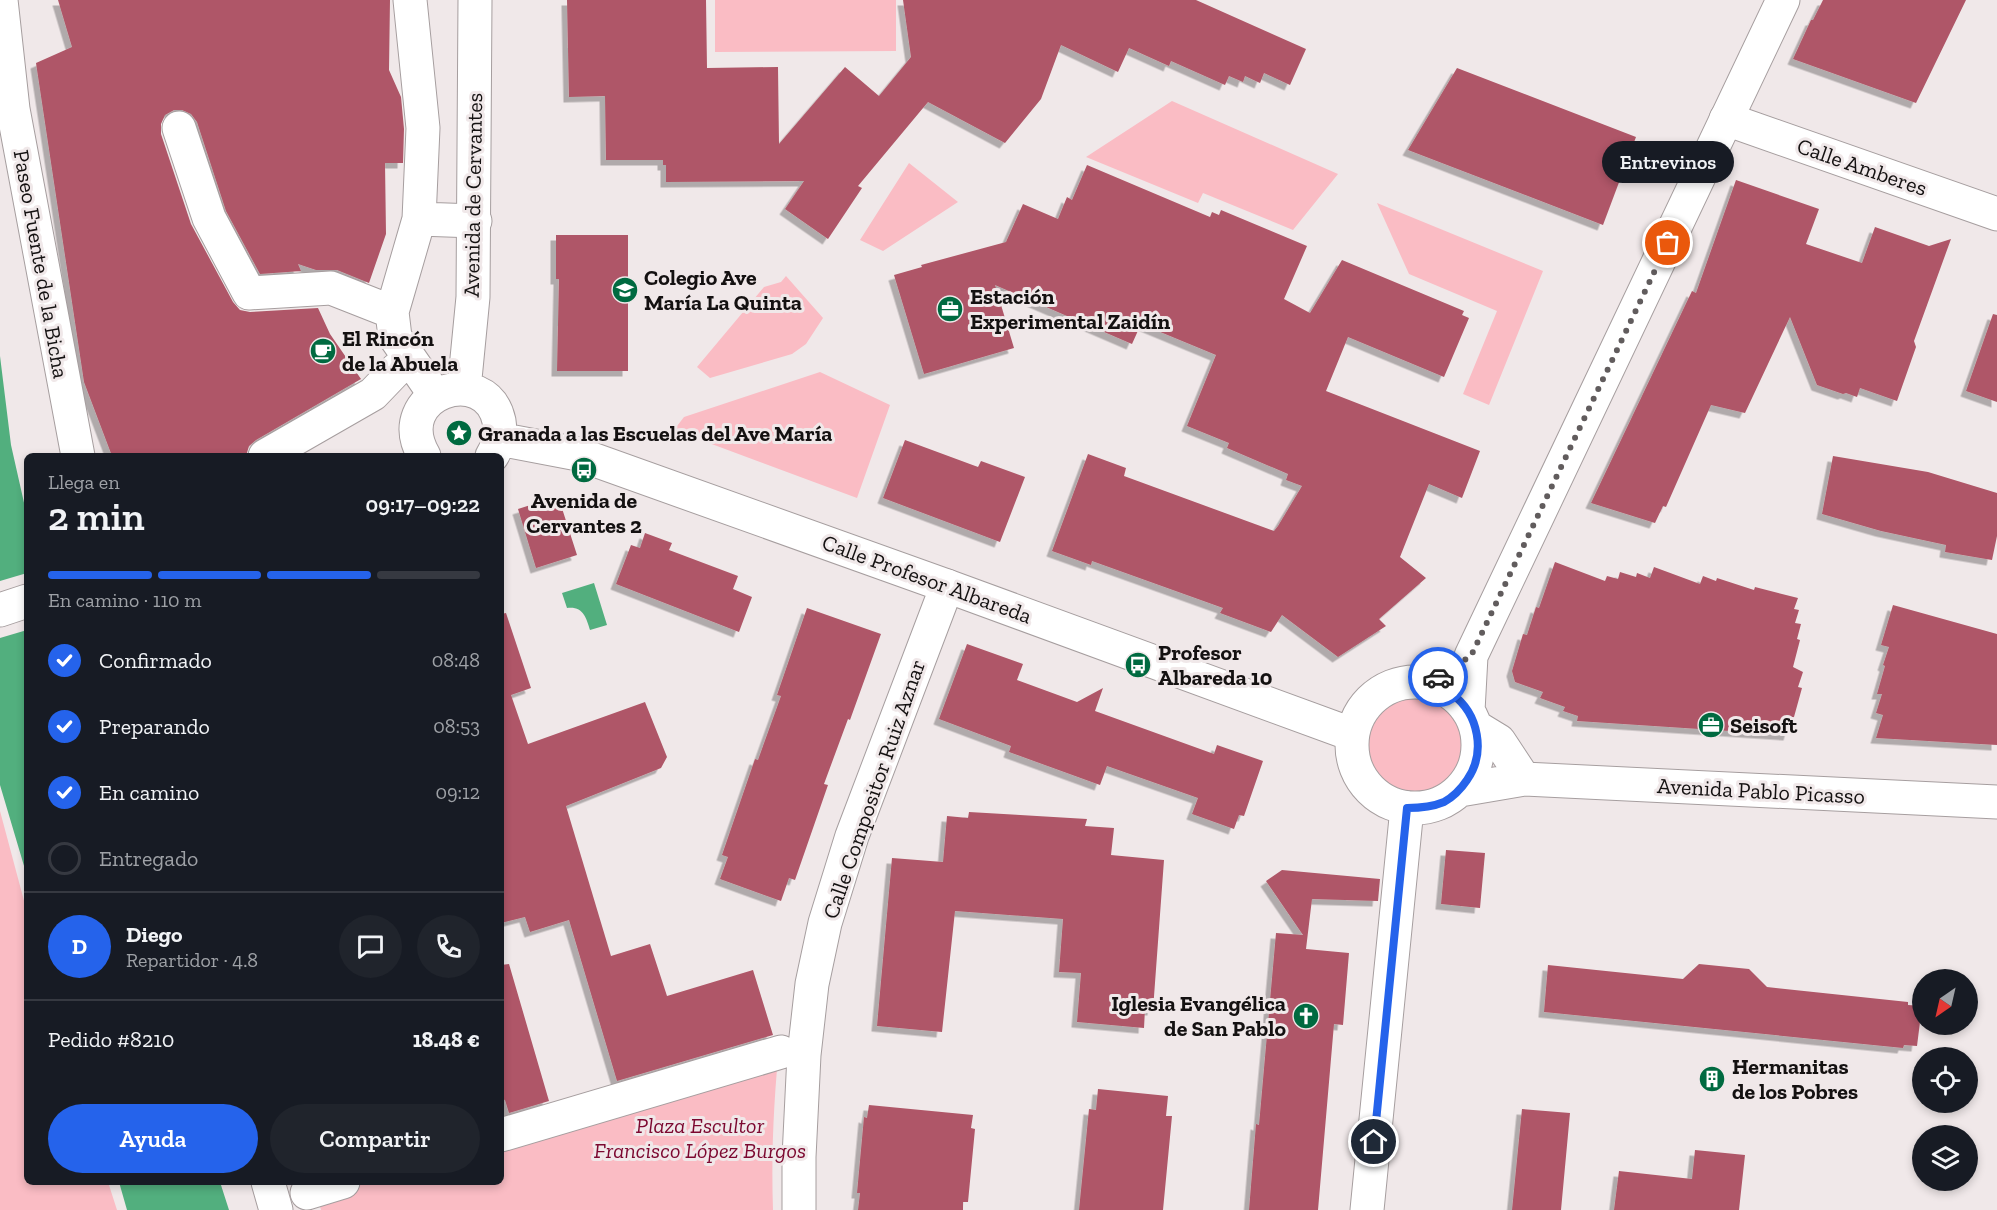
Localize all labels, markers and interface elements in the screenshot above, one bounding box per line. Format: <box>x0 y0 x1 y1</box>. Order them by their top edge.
street label: Avenida de Cervantes <box>458 92 488 298</box>
street label: Calle Amberes <box>1793 132 1931 202</box>
callout: Entrevinos <box>1602 141 1734 183</box>
street label: Paseo Fuente de la Bicha <box>8 147 74 381</box>
text: Entrevinos <box>1620 150 1716 174</box>
pin <box>1642 217 1693 268</box>
icon: bag <box>1651 226 1684 259</box>
place label: Colegio Ave María La Quinta <box>644 264 802 316</box>
school or university icon: Colegio Ave María La Quinta <box>610 275 640 305</box>
place label: Estación Experimental Zaidín <box>970 283 1170 335</box>
office icon: Estación Experimental Zaidín <box>935 294 965 324</box>
place label: El Rincón de la Abuela <box>342 325 458 377</box>
cafe icon: El Rincón de la Abuela <box>308 336 338 366</box>
place icon: Granada a las Escuelas del Ave María <box>444 418 474 448</box>
place label: Granada a las Escuelas del Ave María <box>478 420 832 447</box>
bus stop icon: Avenida de Cervantes 2 <box>569 455 599 485</box>
text: Llega en <box>48 470 120 494</box>
place label: Avenida de Cervantes 2 <box>526 487 642 539</box>
text: 09:17–09:22 <box>366 491 480 518</box>
text: 2 min <box>48 493 145 540</box>
street label: Calle Profesor Albareda <box>818 528 1036 630</box>
text: En camino · 110 m <box>48 588 201 612</box>
place label: Profesor Albareda 10 <box>1158 639 1272 691</box>
icon: check <box>48 644 81 677</box>
text: Confirmado <box>99 647 212 674</box>
courier <box>1408 647 1468 707</box>
text: 08:48 <box>432 648 480 672</box>
bus stop icon: Profesor Albareda 10 <box>1123 650 1153 680</box>
street label: Calle Compositor Ruiz Aznar <box>817 656 931 922</box>
icon: car <box>1422 661 1455 694</box>
icon: check <box>48 710 81 743</box>
office icon: Seisoft <box>1696 710 1726 740</box>
place label: Seisoft <box>1730 712 1798 739</box>
text: Preparando <box>99 713 210 740</box>
text: 08:53 <box>433 714 480 738</box>
street label: Avenida Pablo Picasso <box>1656 772 1866 810</box>
icon: check <box>48 776 81 809</box>
text: En camino <box>99 779 199 806</box>
text: 09:12 <box>435 780 480 804</box>
text: Entregado <box>99 845 198 872</box>
button: chat <box>339 915 402 978</box>
button: phone <box>417 915 480 978</box>
text: Diego <box>126 921 183 948</box>
text: D <box>72 933 87 960</box>
text: Repartidor · 4.8 <box>126 948 258 972</box>
north arrow <box>1912 969 1978 1035</box>
map controls <box>1912 969 1978 1191</box>
place label: Iglesia Evangélica de San Pablo <box>1111 990 1286 1042</box>
church icon: Iglesia Evangélica de San Pablo <box>1291 1001 1321 1031</box>
text: Pedido #8210 <box>48 1026 174 1053</box>
text: 18.48 € <box>413 1026 480 1053</box>
button: locate <box>1912 1047 1978 1113</box>
place label: Hermanitas de los Pobres <box>1732 1053 1858 1105</box>
building icon: Hermanitas de los Pobres <box>1697 1064 1727 1094</box>
button: Ayuda <box>48 1104 258 1173</box>
button: Compartir <box>270 1104 480 1173</box>
park label: Plaza Escultor Francisco López Burgos <box>594 1112 806 1164</box>
pin <box>1348 1116 1399 1167</box>
icon: home <box>1357 1125 1390 1158</box>
button: layers <box>1912 1125 1978 1191</box>

